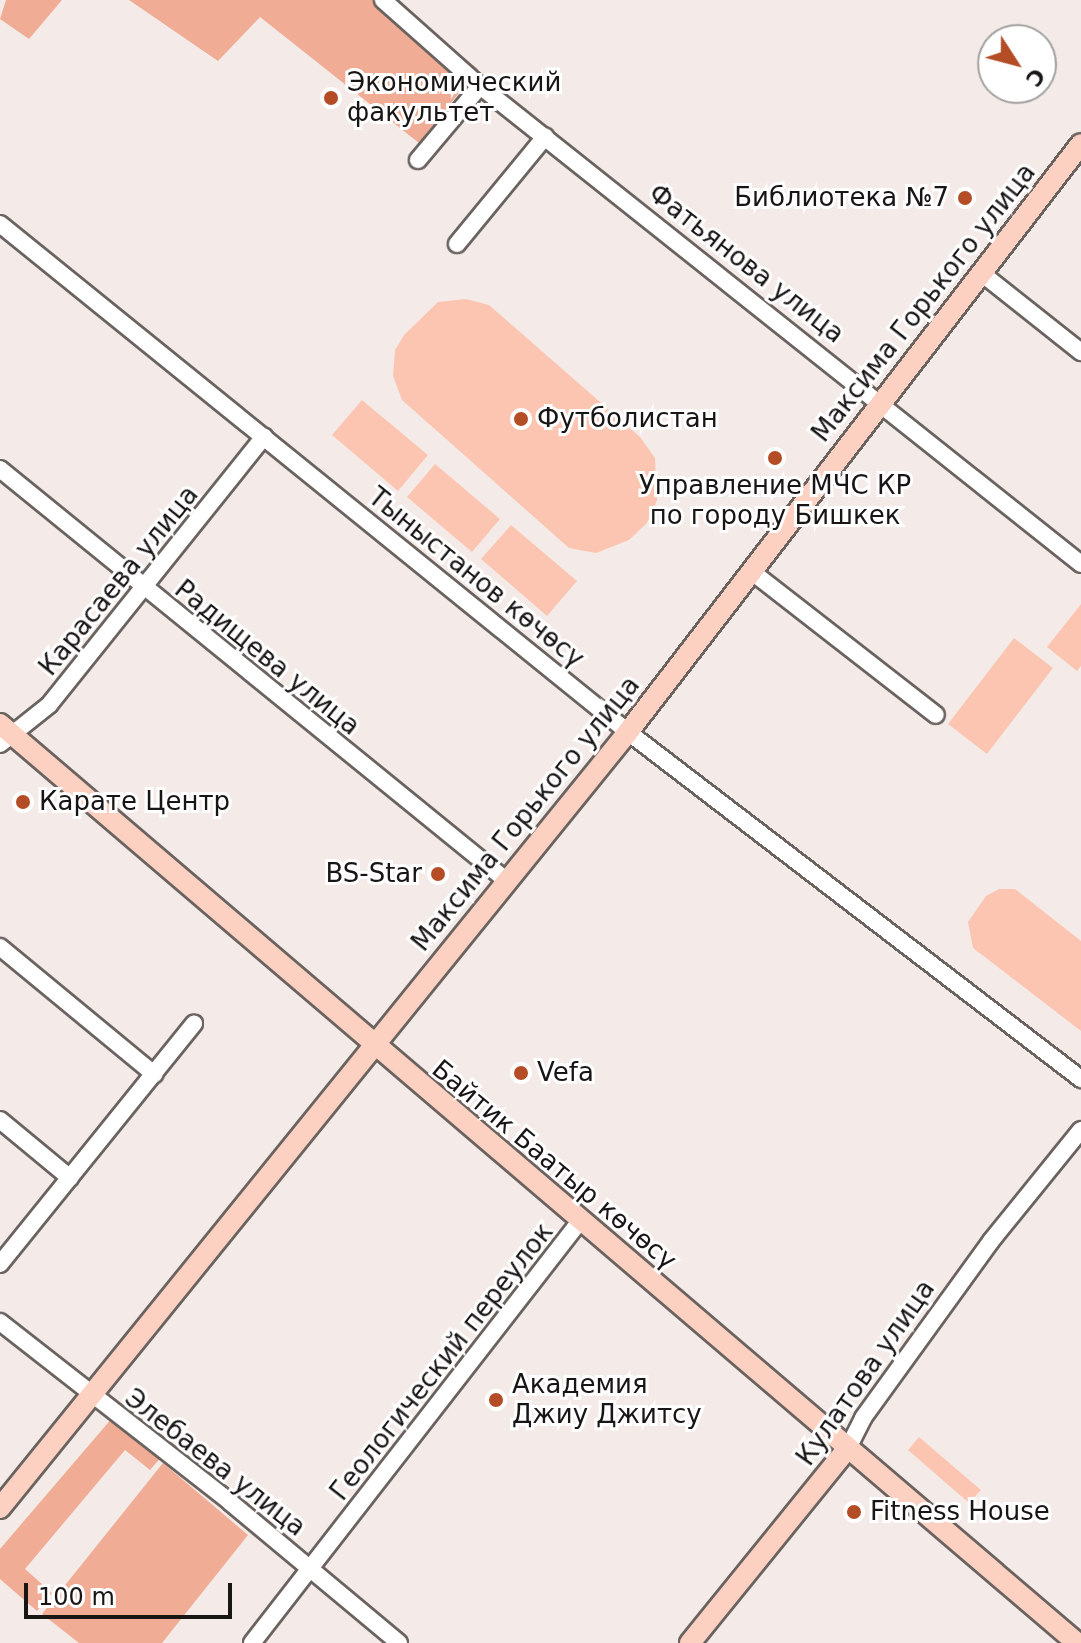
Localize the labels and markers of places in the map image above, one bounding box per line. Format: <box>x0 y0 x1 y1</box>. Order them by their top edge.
place label: Экономический факультет <box>347 67 561 128</box>
marker: Экономический факультет <box>322 89 340 107</box>
place label: Библиотека №7 <box>734 182 949 214</box>
marker: Библиотека №7 <box>956 189 974 207</box>
place label: Футболистан <box>537 403 718 435</box>
marker: Футболистан <box>512 410 530 428</box>
marker: Управление МЧС КР по городу Бишкек <box>766 449 784 467</box>
place label: Управление МЧС КР по городу Бишкек <box>639 470 911 532</box>
place label: Карате Центр <box>39 786 230 818</box>
marker: Карате Центр <box>14 793 32 811</box>
place label: BS-Star <box>325 858 422 890</box>
marker: BS-Star <box>429 865 447 883</box>
place label: Vefa <box>537 1057 594 1089</box>
marker: Vefa <box>512 1064 530 1082</box>
place label: Академия Джиу Джитсу <box>512 1369 702 1430</box>
marker: Академия Джиу Джитсу <box>487 1391 505 1409</box>
place label: Fitness House <box>870 1496 1050 1528</box>
marker: Fitness House <box>845 1503 863 1521</box>

